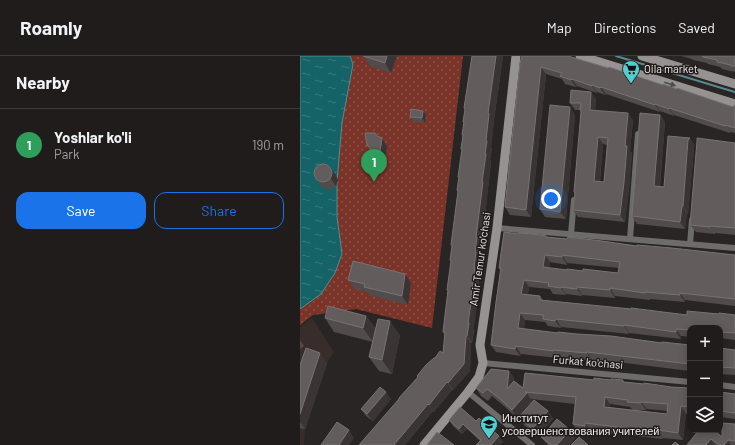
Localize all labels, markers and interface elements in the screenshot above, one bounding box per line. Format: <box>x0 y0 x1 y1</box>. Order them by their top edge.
text: Roamly <box>20 16 82 39</box>
text: Map <box>547 19 572 36</box>
text: Directions <box>594 19 656 36</box>
text: Saved <box>678 19 715 36</box>
supermarket icon: Oila market <box>621 59 641 84</box>
place label: Oila market <box>644 62 698 75</box>
text: Nearby <box>16 72 70 92</box>
one-way arrow <box>665 81 677 87</box>
text: Yoshlar ko'li <box>54 128 132 146</box>
text: 1 <box>27 137 31 153</box>
text: 190 m <box>252 137 284 153</box>
text: Park <box>54 146 80 162</box>
pin: 1 <box>361 149 387 182</box>
your location <box>541 189 561 209</box>
button: Save <box>16 192 146 229</box>
button: Share <box>154 192 284 229</box>
street label: Amir Temur ko'chasi <box>466 211 493 307</box>
map controls <box>687 325 723 433</box>
button: + <box>687 325 723 361</box>
street label: Furkat ko'chasi <box>552 352 624 371</box>
button: − <box>687 361 723 397</box>
button: layers <box>687 397 723 433</box>
place label: Институт усовершенствования учителей <box>502 411 659 437</box>
school or university icon: Институт усовершенствования учителей <box>479 414 499 439</box>

